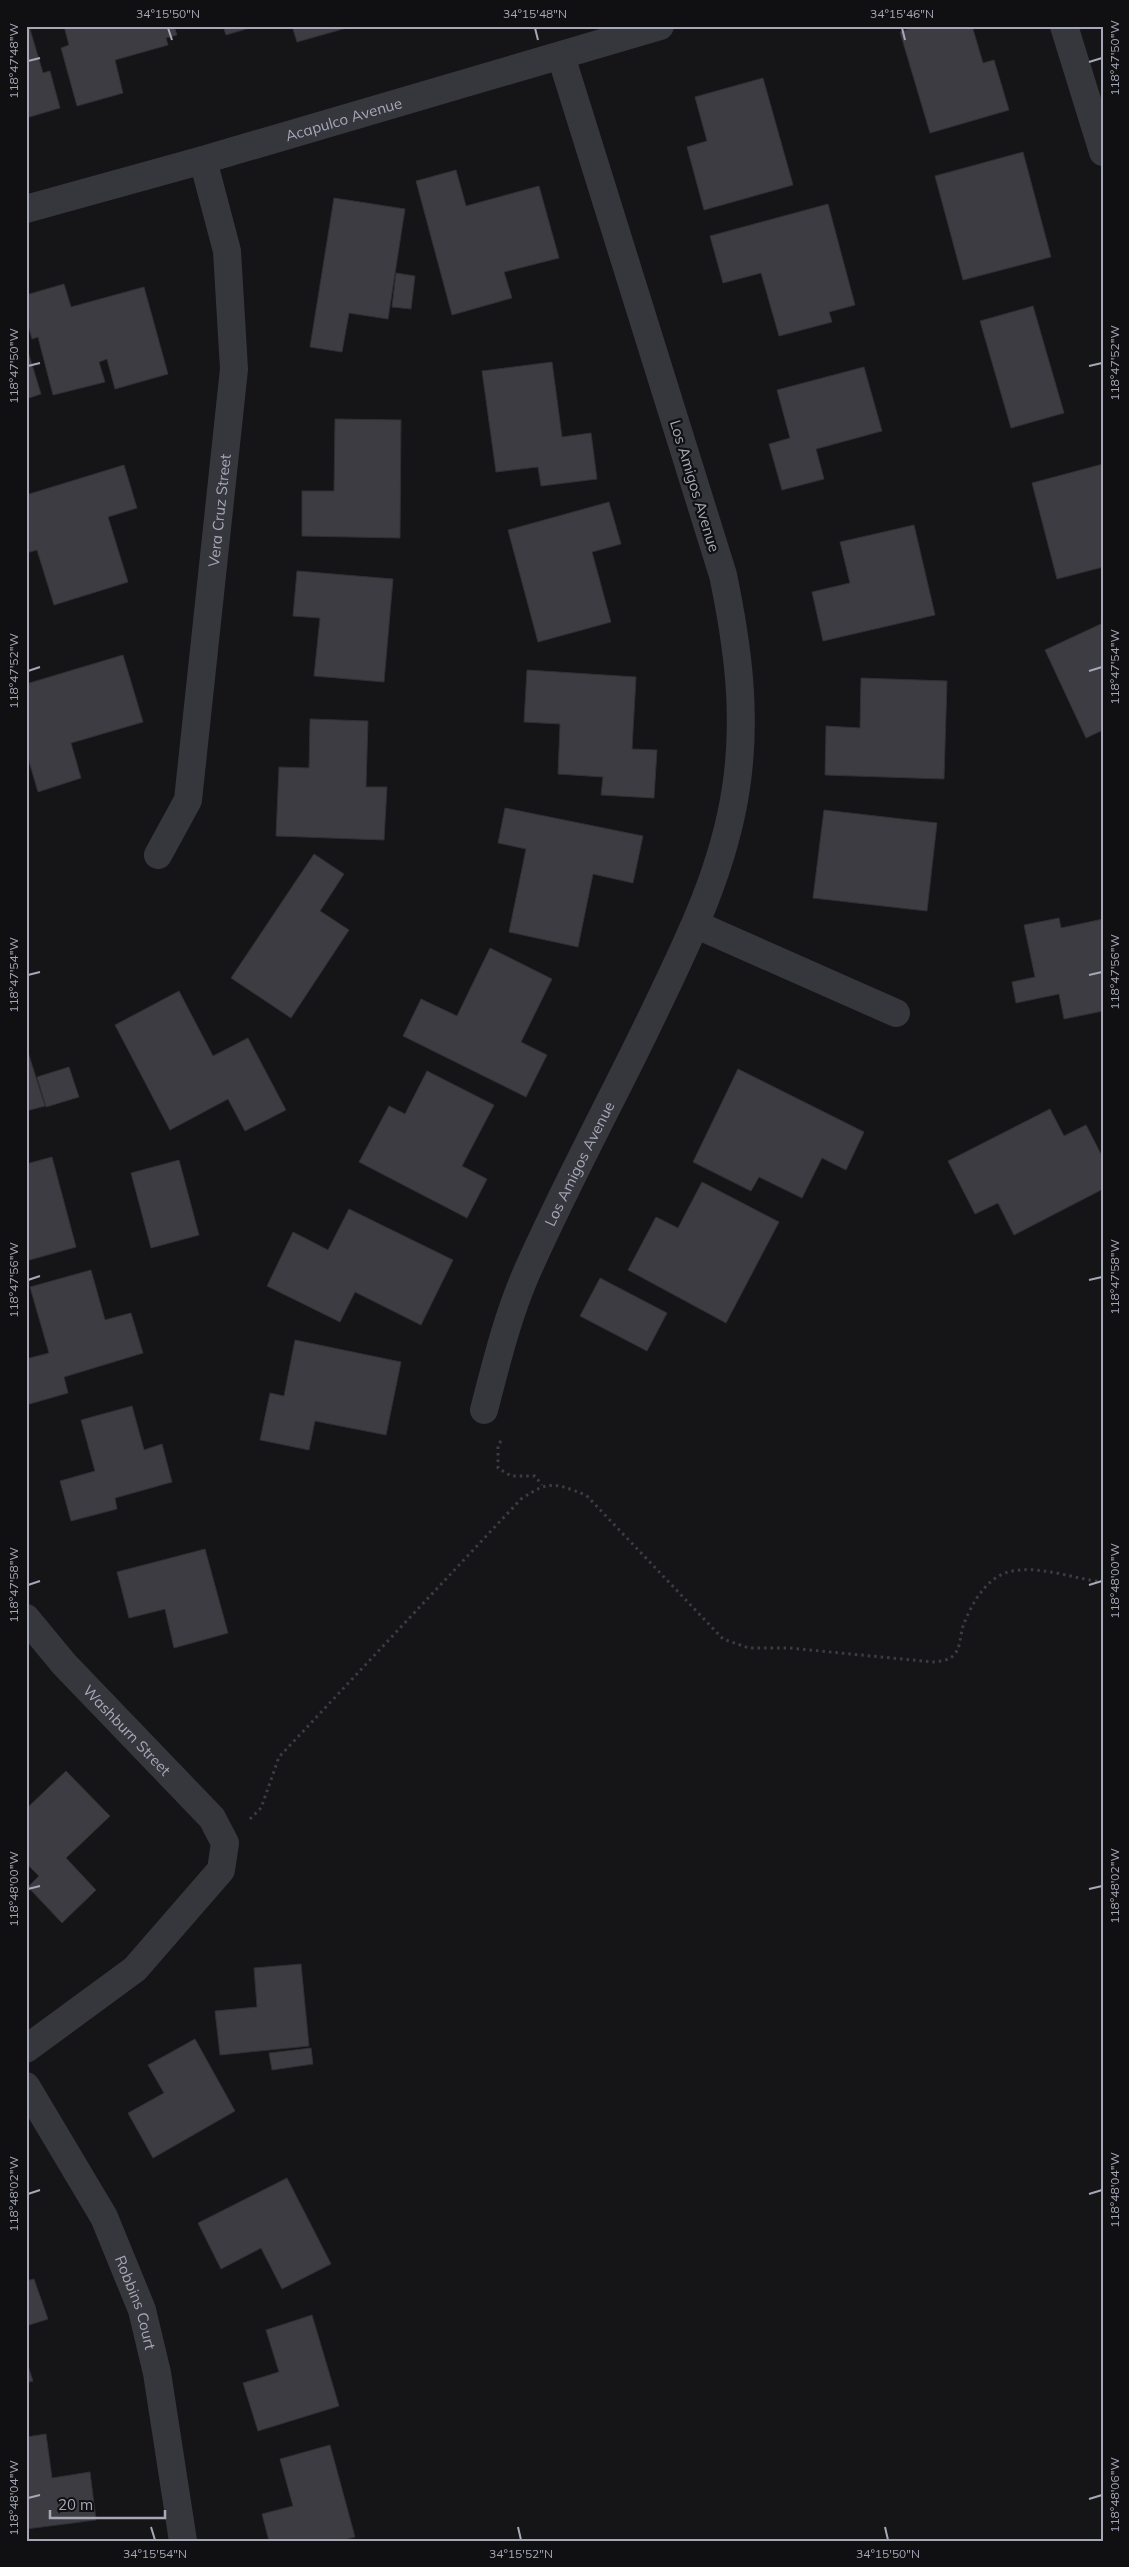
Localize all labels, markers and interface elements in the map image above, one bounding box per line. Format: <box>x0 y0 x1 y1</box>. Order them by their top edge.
text: 34°15'50"N <box>136 6 200 21</box>
text: 34°15'48"N <box>503 6 567 21</box>
text: 34°15'46"N <box>870 6 934 21</box>
text: 118°47'50"W <box>1107 20 1122 96</box>
text: 118°47'48"W <box>6 23 21 99</box>
street label: Acapulco Avenue <box>283 93 404 145</box>
text: 118°47'52"W <box>1107 325 1122 401</box>
text: 118°47'50"W <box>6 328 21 404</box>
street label: Los Amigos Avenue <box>666 418 724 554</box>
street label: Vera Cruz Street <box>203 453 234 568</box>
text: 118°47'54"W <box>1107 629 1122 705</box>
text: 118°47'52"W <box>6 633 21 709</box>
text: 118°47'56"W <box>1107 934 1122 1010</box>
text: 118°47'54"W <box>6 937 21 1013</box>
street label: Los Amigos Avenue <box>540 1098 618 1229</box>
text: 118°47'58"W <box>1107 1239 1122 1315</box>
text: 118°47'56"W <box>6 1242 21 1318</box>
text: 118°48'00"W <box>1107 1543 1122 1619</box>
text: 118°47'58"W <box>6 1547 21 1623</box>
street label: Washburn Street <box>79 1681 175 1779</box>
text: 118°48'02"W <box>1107 1848 1122 1924</box>
text: 118°48'00"W <box>6 1851 21 1927</box>
text: 118°48'04"W <box>1107 2152 1122 2228</box>
text: 118°48'02"W <box>6 2156 21 2232</box>
street label: Robbins Court <box>111 2252 161 2352</box>
text: 118°48'06"W <box>1107 2457 1122 2533</box>
text: 118°48'04"W <box>6 2460 21 2536</box>
scale bar <box>50 2487 165 2519</box>
text: 20 m <box>58 2495 93 2514</box>
text: 34°15'54"N <box>123 2546 187 2561</box>
text: 34°15'52"N <box>489 2546 553 2561</box>
text: 34°15'50"N <box>856 2546 920 2561</box>

